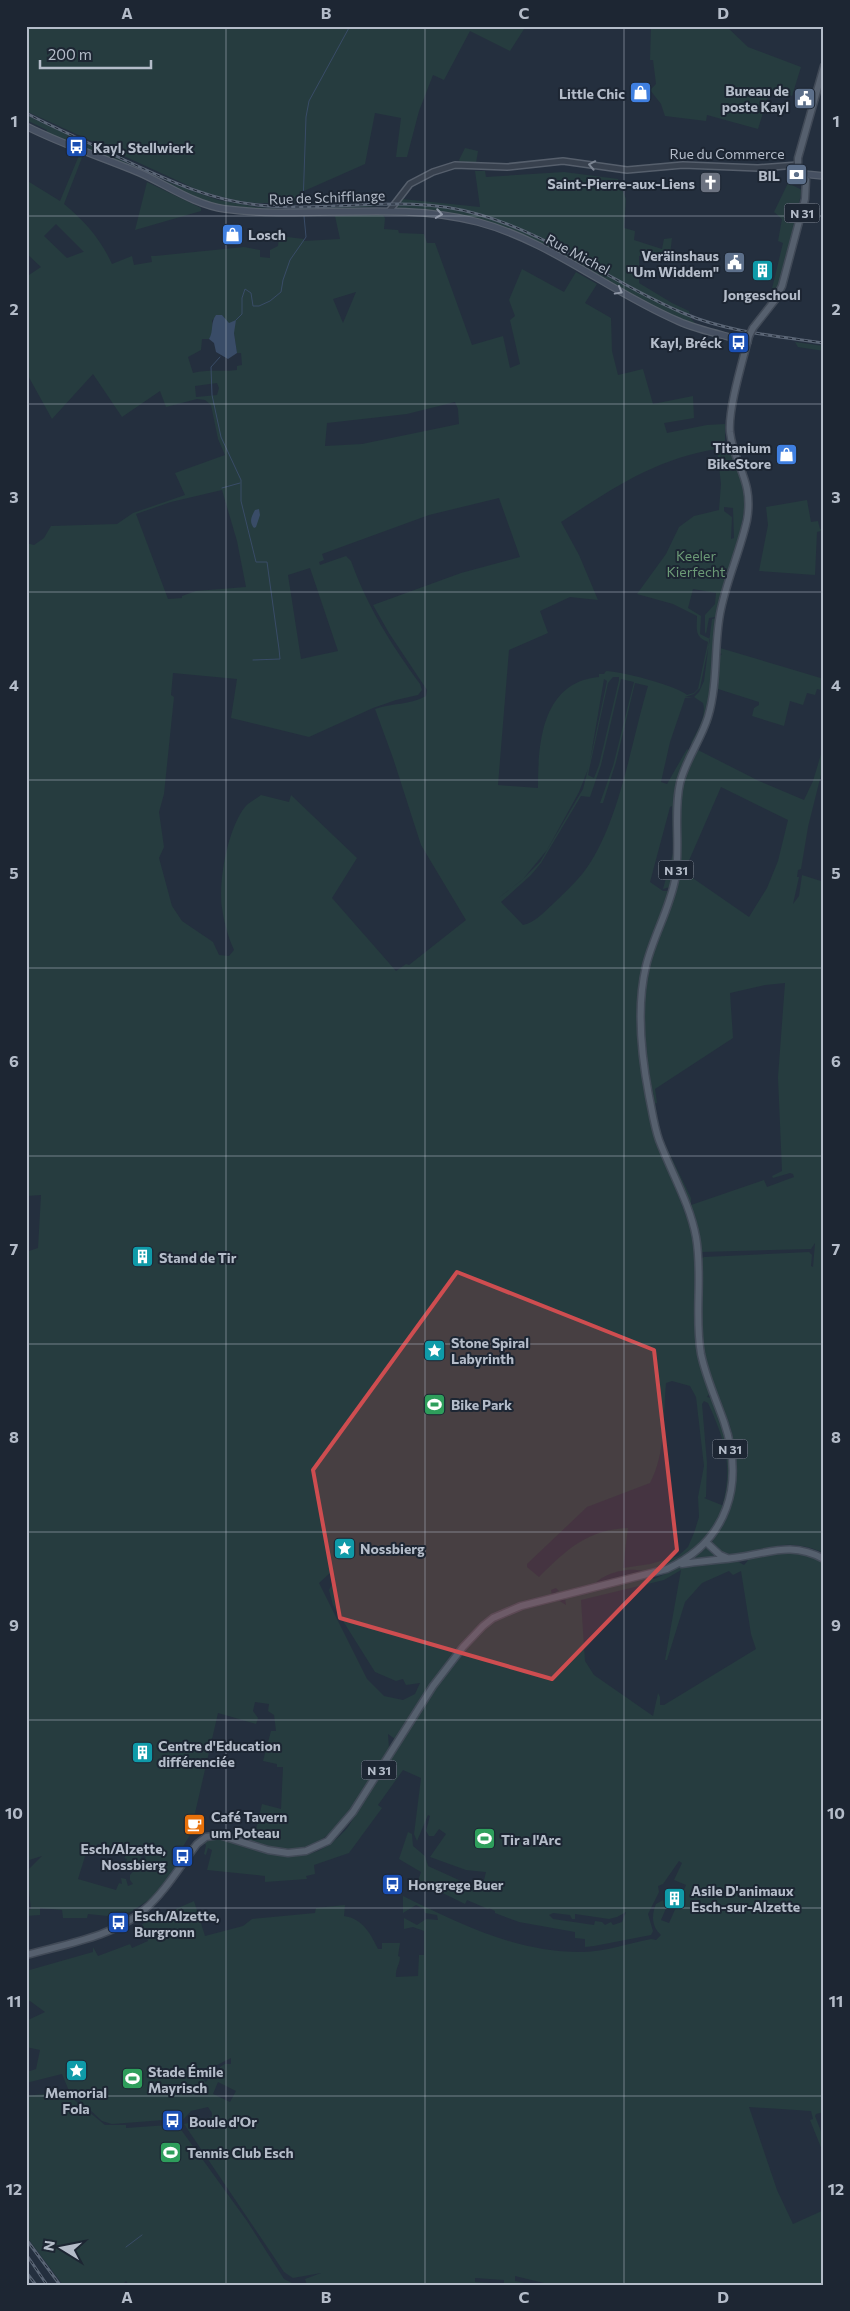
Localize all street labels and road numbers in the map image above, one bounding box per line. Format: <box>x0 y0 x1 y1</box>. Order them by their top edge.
street label: Rue du Commerce <box>669 145 785 162</box>
street label: Rue de Schifflange <box>268 186 386 208</box>
road number: N 31 <box>784 204 820 222</box>
street label: Rue Michel <box>543 230 613 278</box>
road number: N 31 <box>658 860 694 880</box>
road number: N 31 <box>712 1440 748 1458</box>
road number: N 31 <box>362 1760 396 1780</box>

